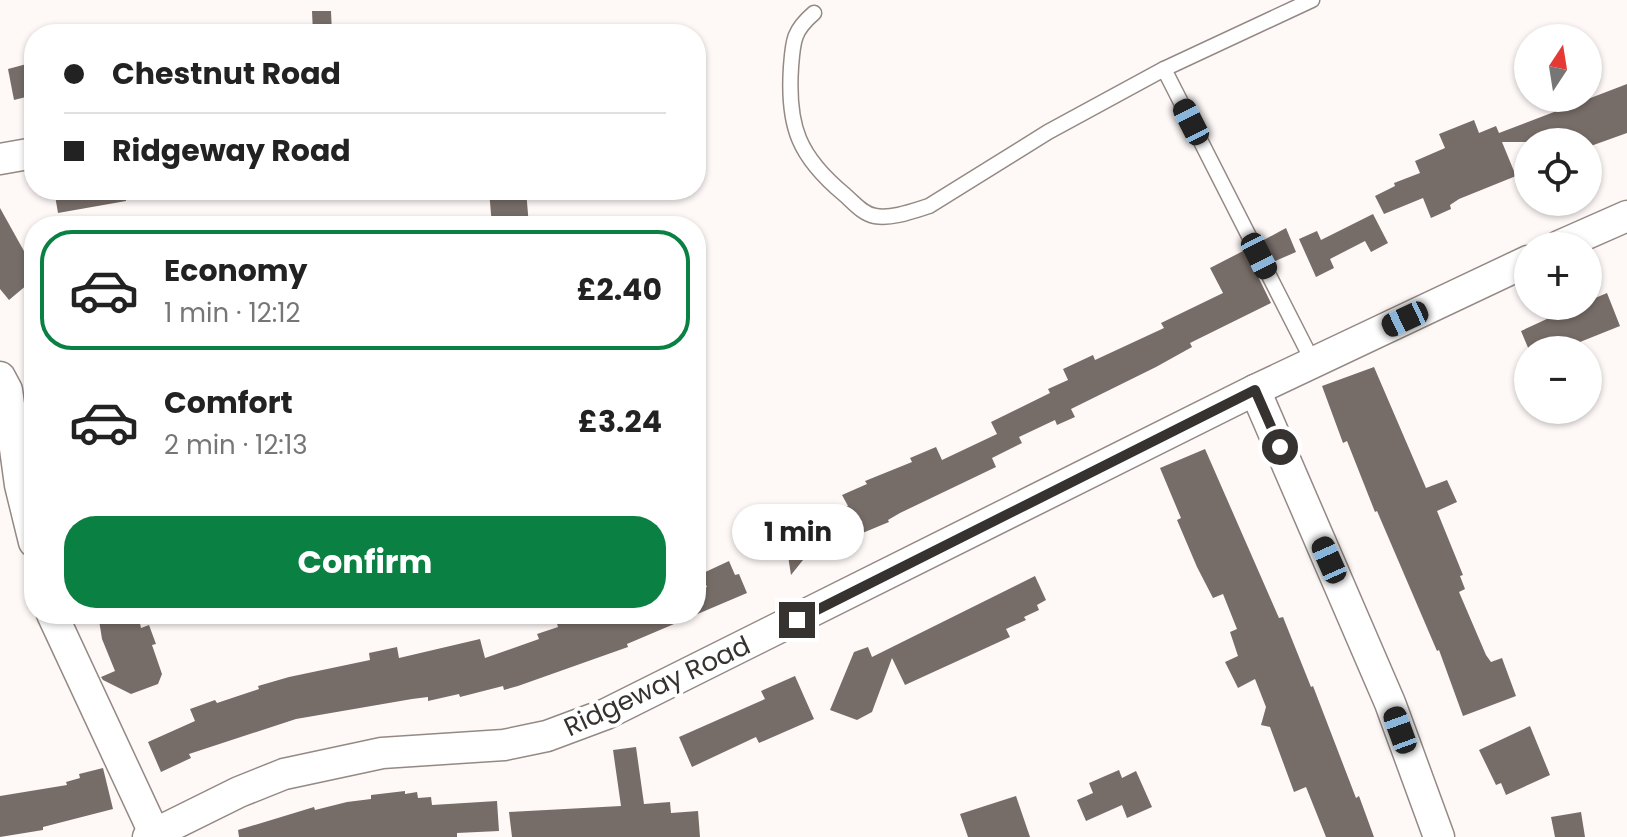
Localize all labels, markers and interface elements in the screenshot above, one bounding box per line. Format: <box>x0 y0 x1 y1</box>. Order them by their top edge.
north arrow <box>1514 24 1602 112</box>
map controls <box>1514 24 1602 424</box>
text: Chestnut Road <box>112 52 341 95</box>
car <box>1169 95 1213 149</box>
button: locate <box>1514 128 1602 216</box>
text: Ridgeway Road <box>112 129 351 172</box>
car <box>1237 229 1281 283</box>
button: + <box>1514 232 1602 320</box>
text: Economy <box>164 249 308 292</box>
icon: car <box>68 254 140 326</box>
text: £2.40 <box>577 268 662 311</box>
text: 1 min · 12:12 <box>164 295 301 331</box>
car <box>1378 298 1432 340</box>
button: − <box>1514 336 1602 424</box>
text: Comfort <box>164 381 293 424</box>
icon: car <box>68 386 140 458</box>
text: £3.24 <box>578 400 662 443</box>
text: 2 min · 12:13 <box>164 427 308 463</box>
route start <box>1262 429 1298 465</box>
callout: 1 min <box>731 504 863 560</box>
text: 1 min <box>764 514 832 550</box>
button: Confirm <box>64 516 666 608</box>
car <box>1308 533 1350 587</box>
route end <box>779 602 815 638</box>
street label: Ridgeway Road <box>558 627 756 745</box>
car <box>1381 703 1419 757</box>

